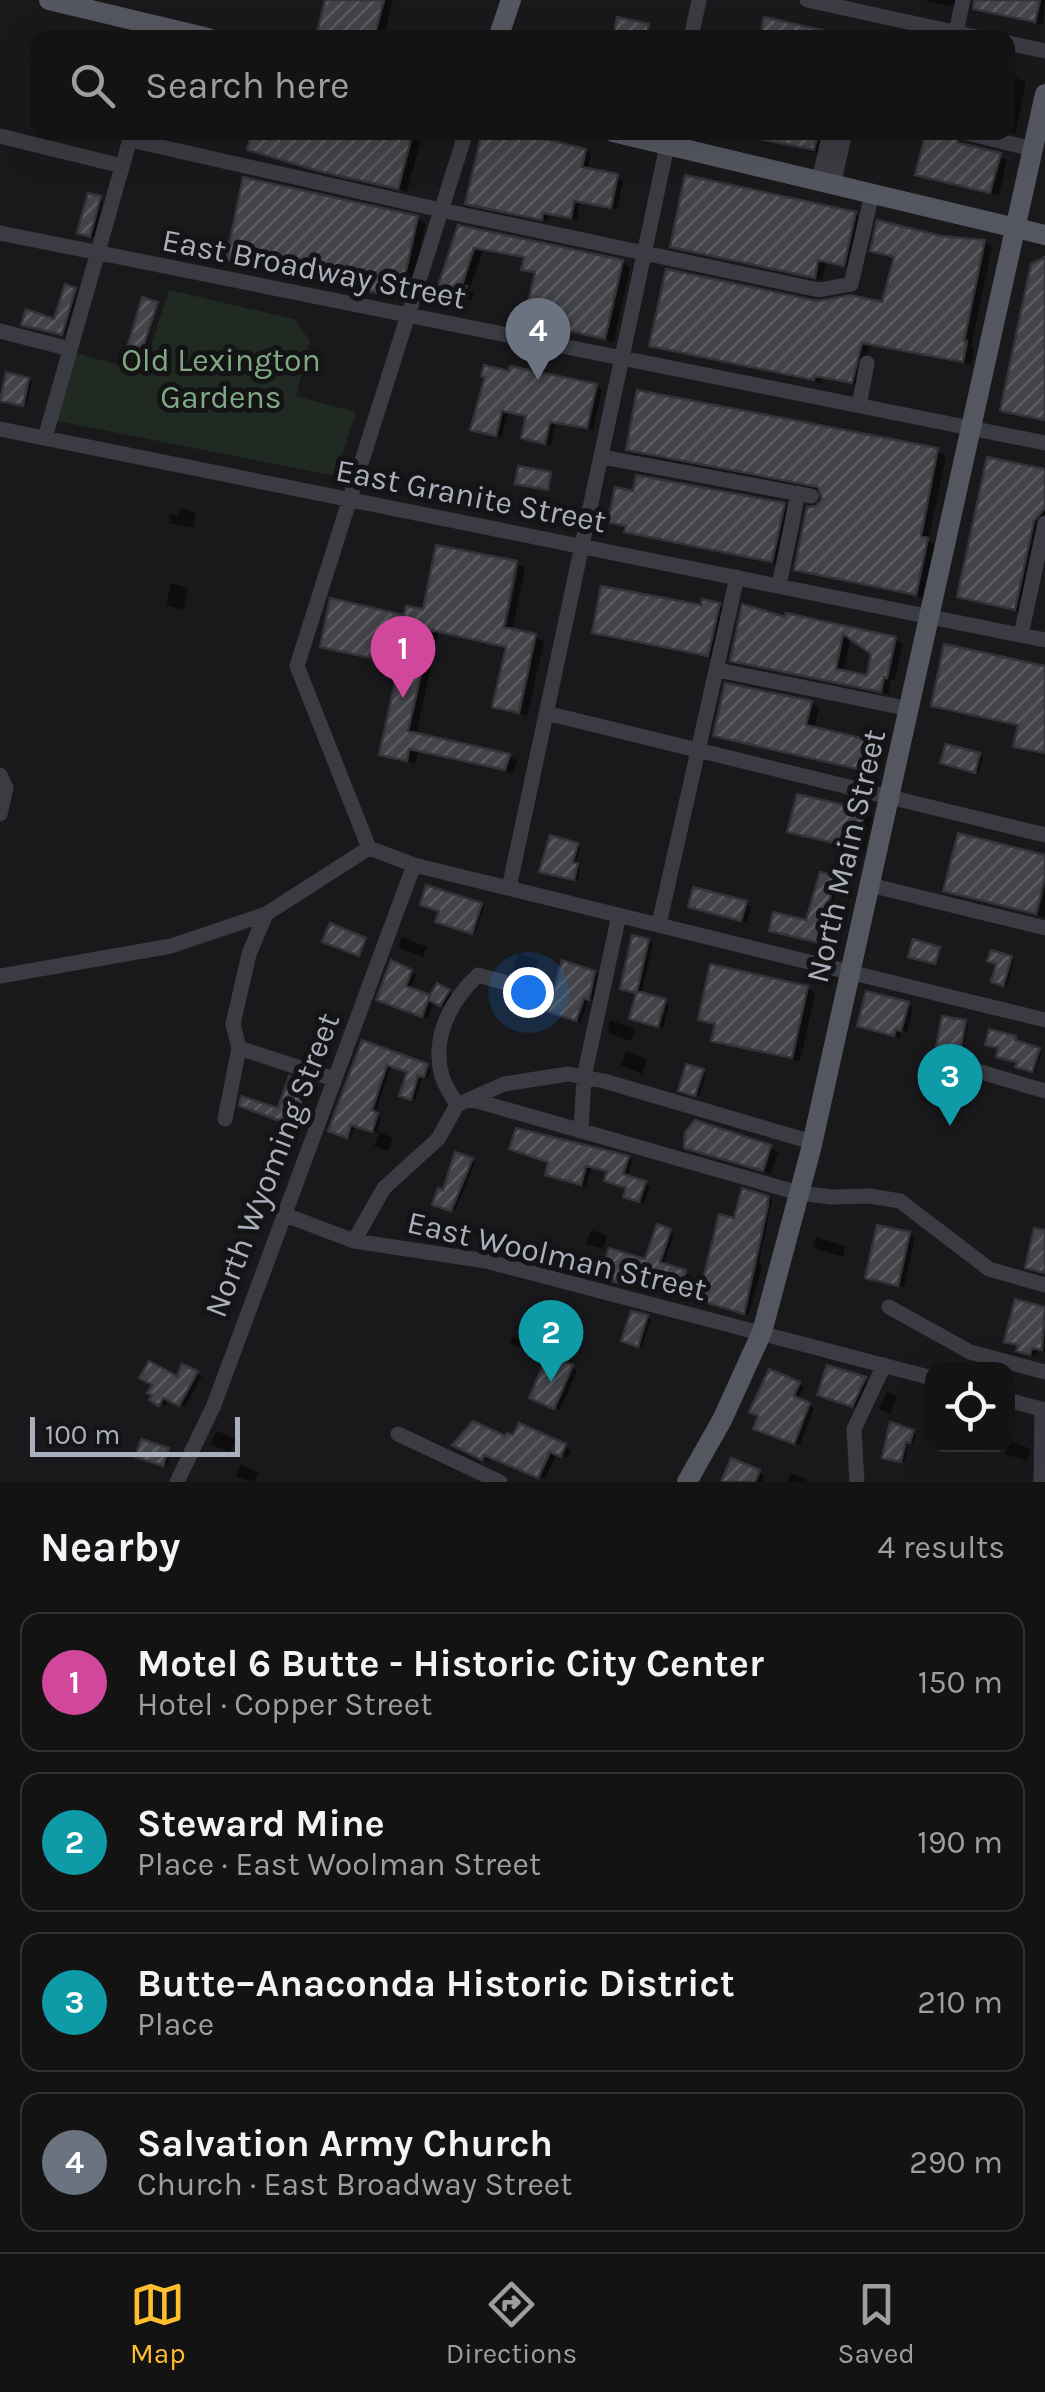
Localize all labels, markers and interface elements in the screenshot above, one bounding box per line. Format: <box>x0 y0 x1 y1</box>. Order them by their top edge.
search box <box>30 30 1015 140</box>
icon: search <box>65 58 120 113</box>
text: Search here <box>145 63 349 108</box>
street label: East Broadway Street <box>159 221 469 317</box>
pin: 4 <box>506 298 570 380</box>
park label: Old Lexington Gardens <box>121 342 321 416</box>
street label: East Granite Street <box>333 452 609 540</box>
pin: 1 <box>370 616 436 698</box>
street label: North Main Street <box>799 726 893 986</box>
your location <box>503 967 554 1018</box>
street label: North Wyoming Street <box>197 1008 347 1322</box>
pin: 3 <box>918 1044 982 1126</box>
street label: East Woolman Street <box>404 1204 710 1308</box>
pin: 2 <box>518 1300 584 1382</box>
map controls <box>925 1362 1015 1452</box>
button: locate <box>925 1362 1015 1452</box>
scale bar <box>30 1412 240 1456</box>
text: 100 m <box>45 1418 120 1451</box>
text: Nearby <box>40 1522 180 1572</box>
text: 4 results <box>878 1529 1005 1566</box>
text: Motel 6 Butte - Historic City Center <box>137 1641 764 1686</box>
text: 1 <box>69 1664 80 1701</box>
text: 150 m <box>918 1664 1003 1701</box>
text: Hotel · Copper Street <box>137 1686 432 1723</box>
text: Steward Mine <box>137 1801 385 1846</box>
text: 2 <box>65 1824 84 1861</box>
text: 190 m <box>917 1824 1003 1861</box>
text: Place · East Woolman Street <box>137 1846 541 1883</box>
text: Butte–Anaconda Historic District <box>137 1961 735 2006</box>
text: 3 <box>65 1984 84 2021</box>
text: 210 m <box>917 1984 1003 2021</box>
text: Place <box>137 2006 214 2043</box>
text: Salvation Army Church <box>137 2121 553 2166</box>
text: 4 <box>65 2144 84 2181</box>
text: 290 m <box>909 2144 1003 2181</box>
text: Church · East Broadway Street <box>137 2166 572 2203</box>
tab: Map <box>130 2277 186 2370</box>
tab: Directions <box>446 2277 577 2370</box>
tab: Saved <box>837 2277 915 2370</box>

